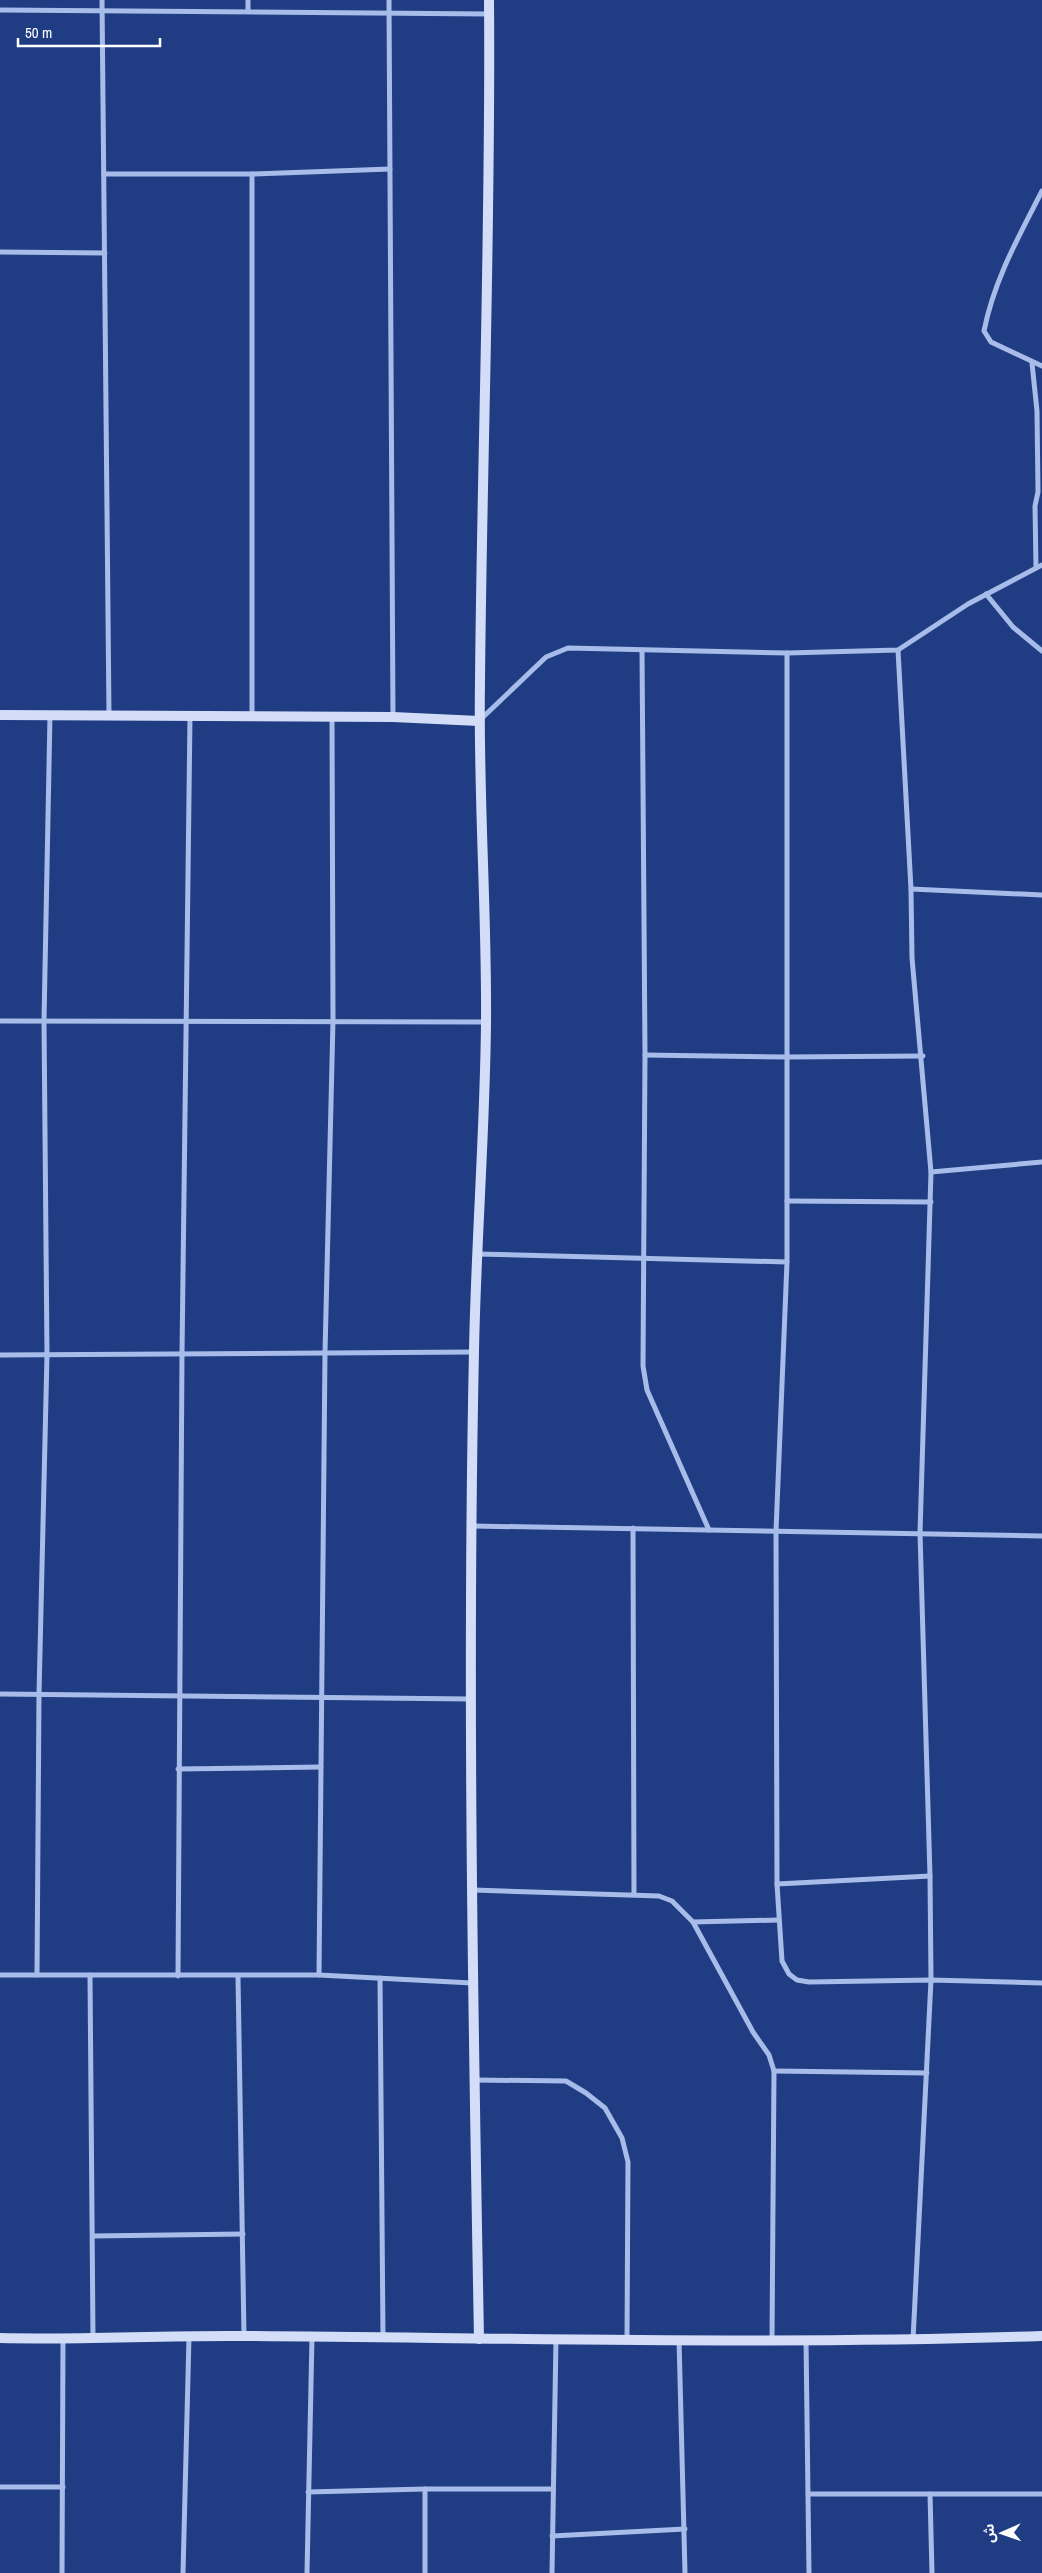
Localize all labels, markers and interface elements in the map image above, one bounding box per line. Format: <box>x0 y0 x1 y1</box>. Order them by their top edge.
scale bar <box>18 15 160 47</box>
text: 50 m <box>25 22 52 43</box>
north arrow <box>977 2508 1027 2558</box>
text: ش <box>980 2524 998 2543</box>

